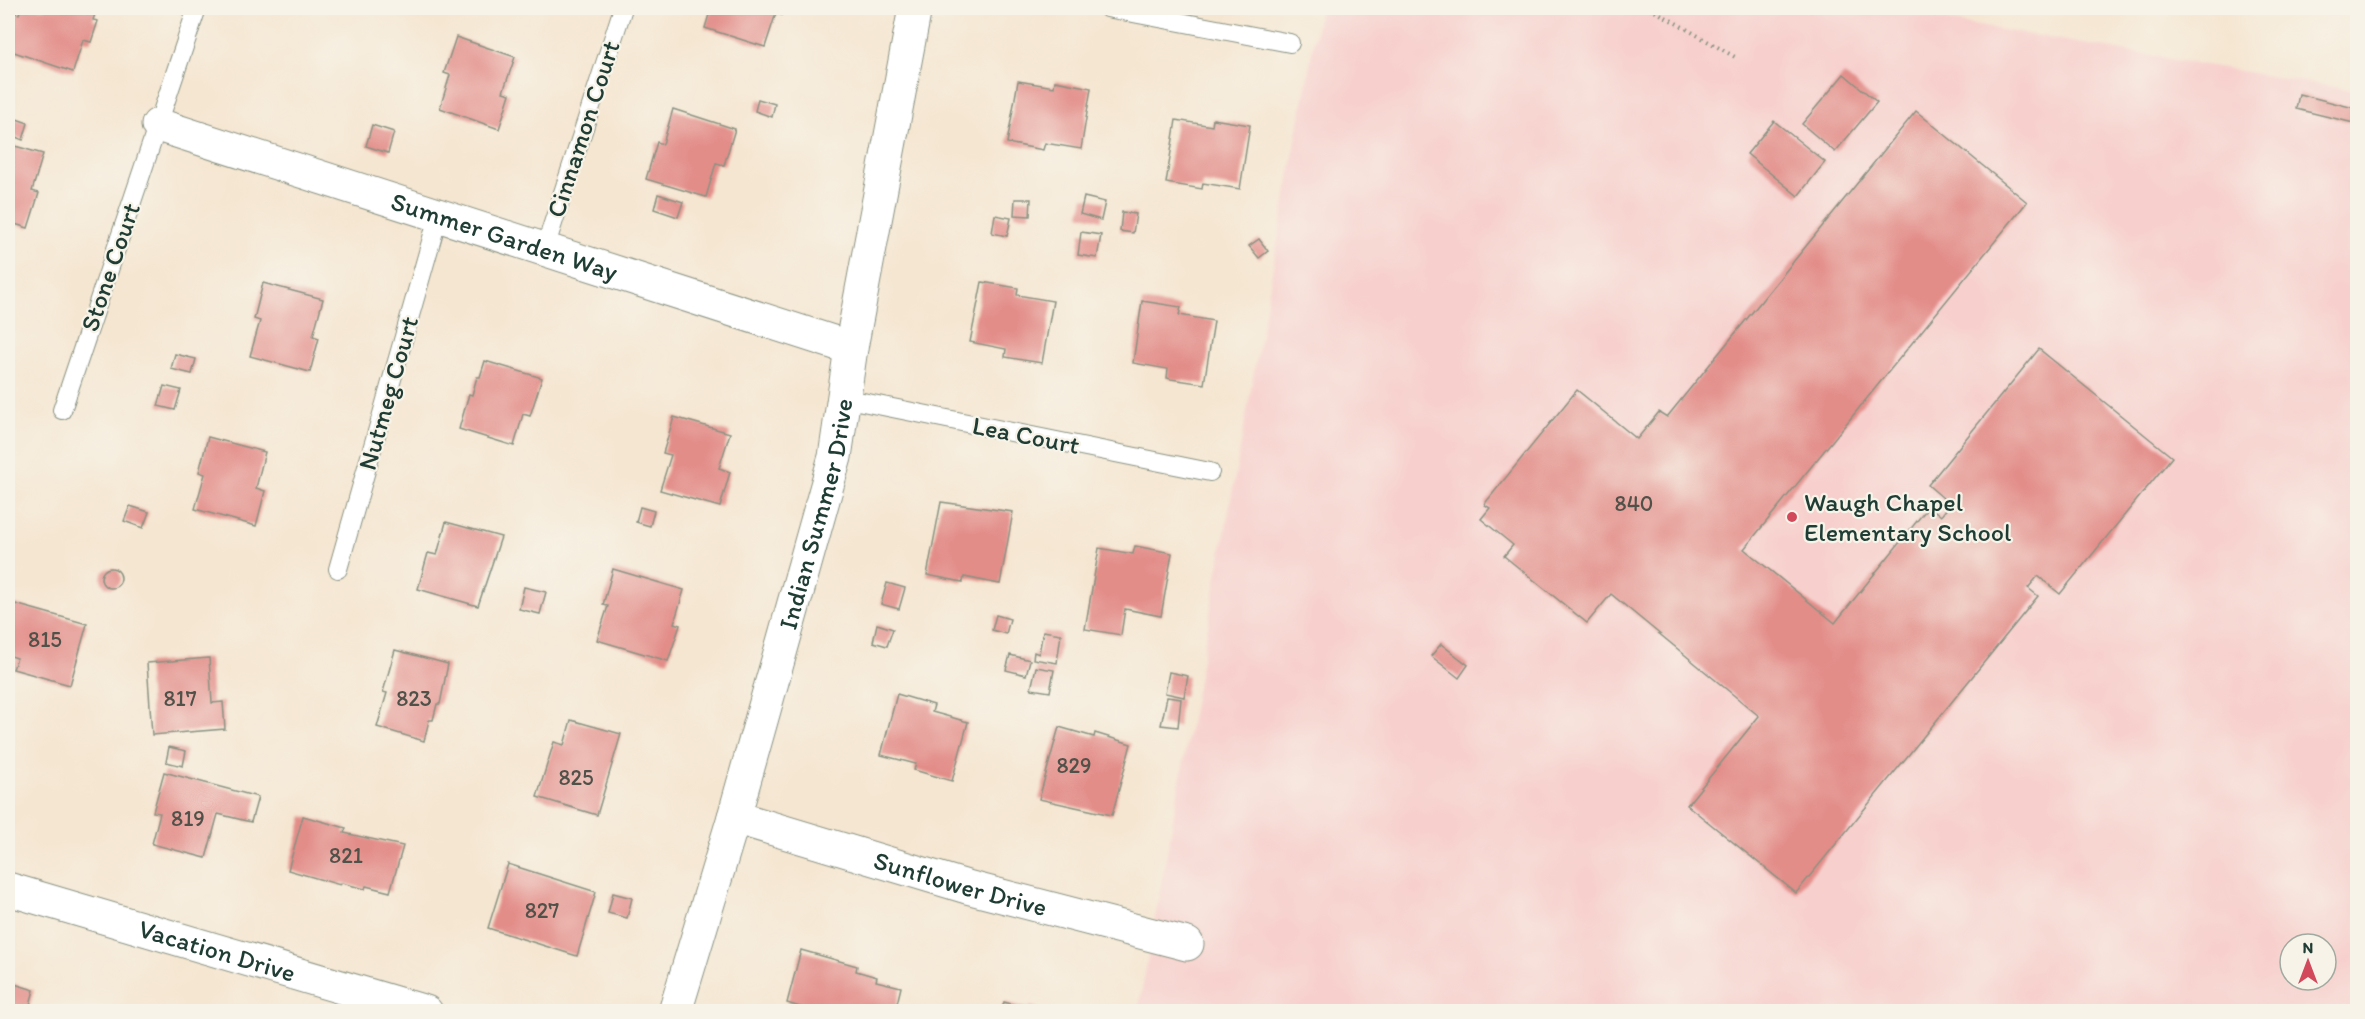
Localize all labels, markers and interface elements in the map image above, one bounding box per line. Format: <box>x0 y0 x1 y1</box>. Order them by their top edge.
street label: Cinnamon Court <box>539 36 627 222</box>
street label: Summer Garden Way <box>387 185 622 288</box>
street label: Stone Court <box>73 198 147 336</box>
street label: Nutmeg Court <box>351 312 425 474</box>
street label: Indian Summer Drive <box>771 396 859 633</box>
street label: Lea Court <box>970 409 1083 461</box>
place label: Waugh Chapel Elementary School <box>1804 486 2011 548</box>
house number: 840 <box>1615 490 1653 517</box>
marker: Waugh Chapel Elementary School <box>1785 510 1799 524</box>
house number: 815 <box>28 626 62 653</box>
house number: 817 <box>163 685 197 712</box>
house number: 823 <box>396 685 432 712</box>
house number: 829 <box>1056 752 1092 779</box>
house number: 825 <box>558 764 594 791</box>
house number: 819 <box>171 805 205 832</box>
house number: 821 <box>329 842 363 869</box>
street label: Sunflower Drive <box>870 844 1050 923</box>
house number: 827 <box>525 897 559 924</box>
street label: Vacation Drive <box>135 912 299 989</box>
north arrow <box>2278 932 2338 992</box>
text: N <box>2303 938 2313 957</box>

